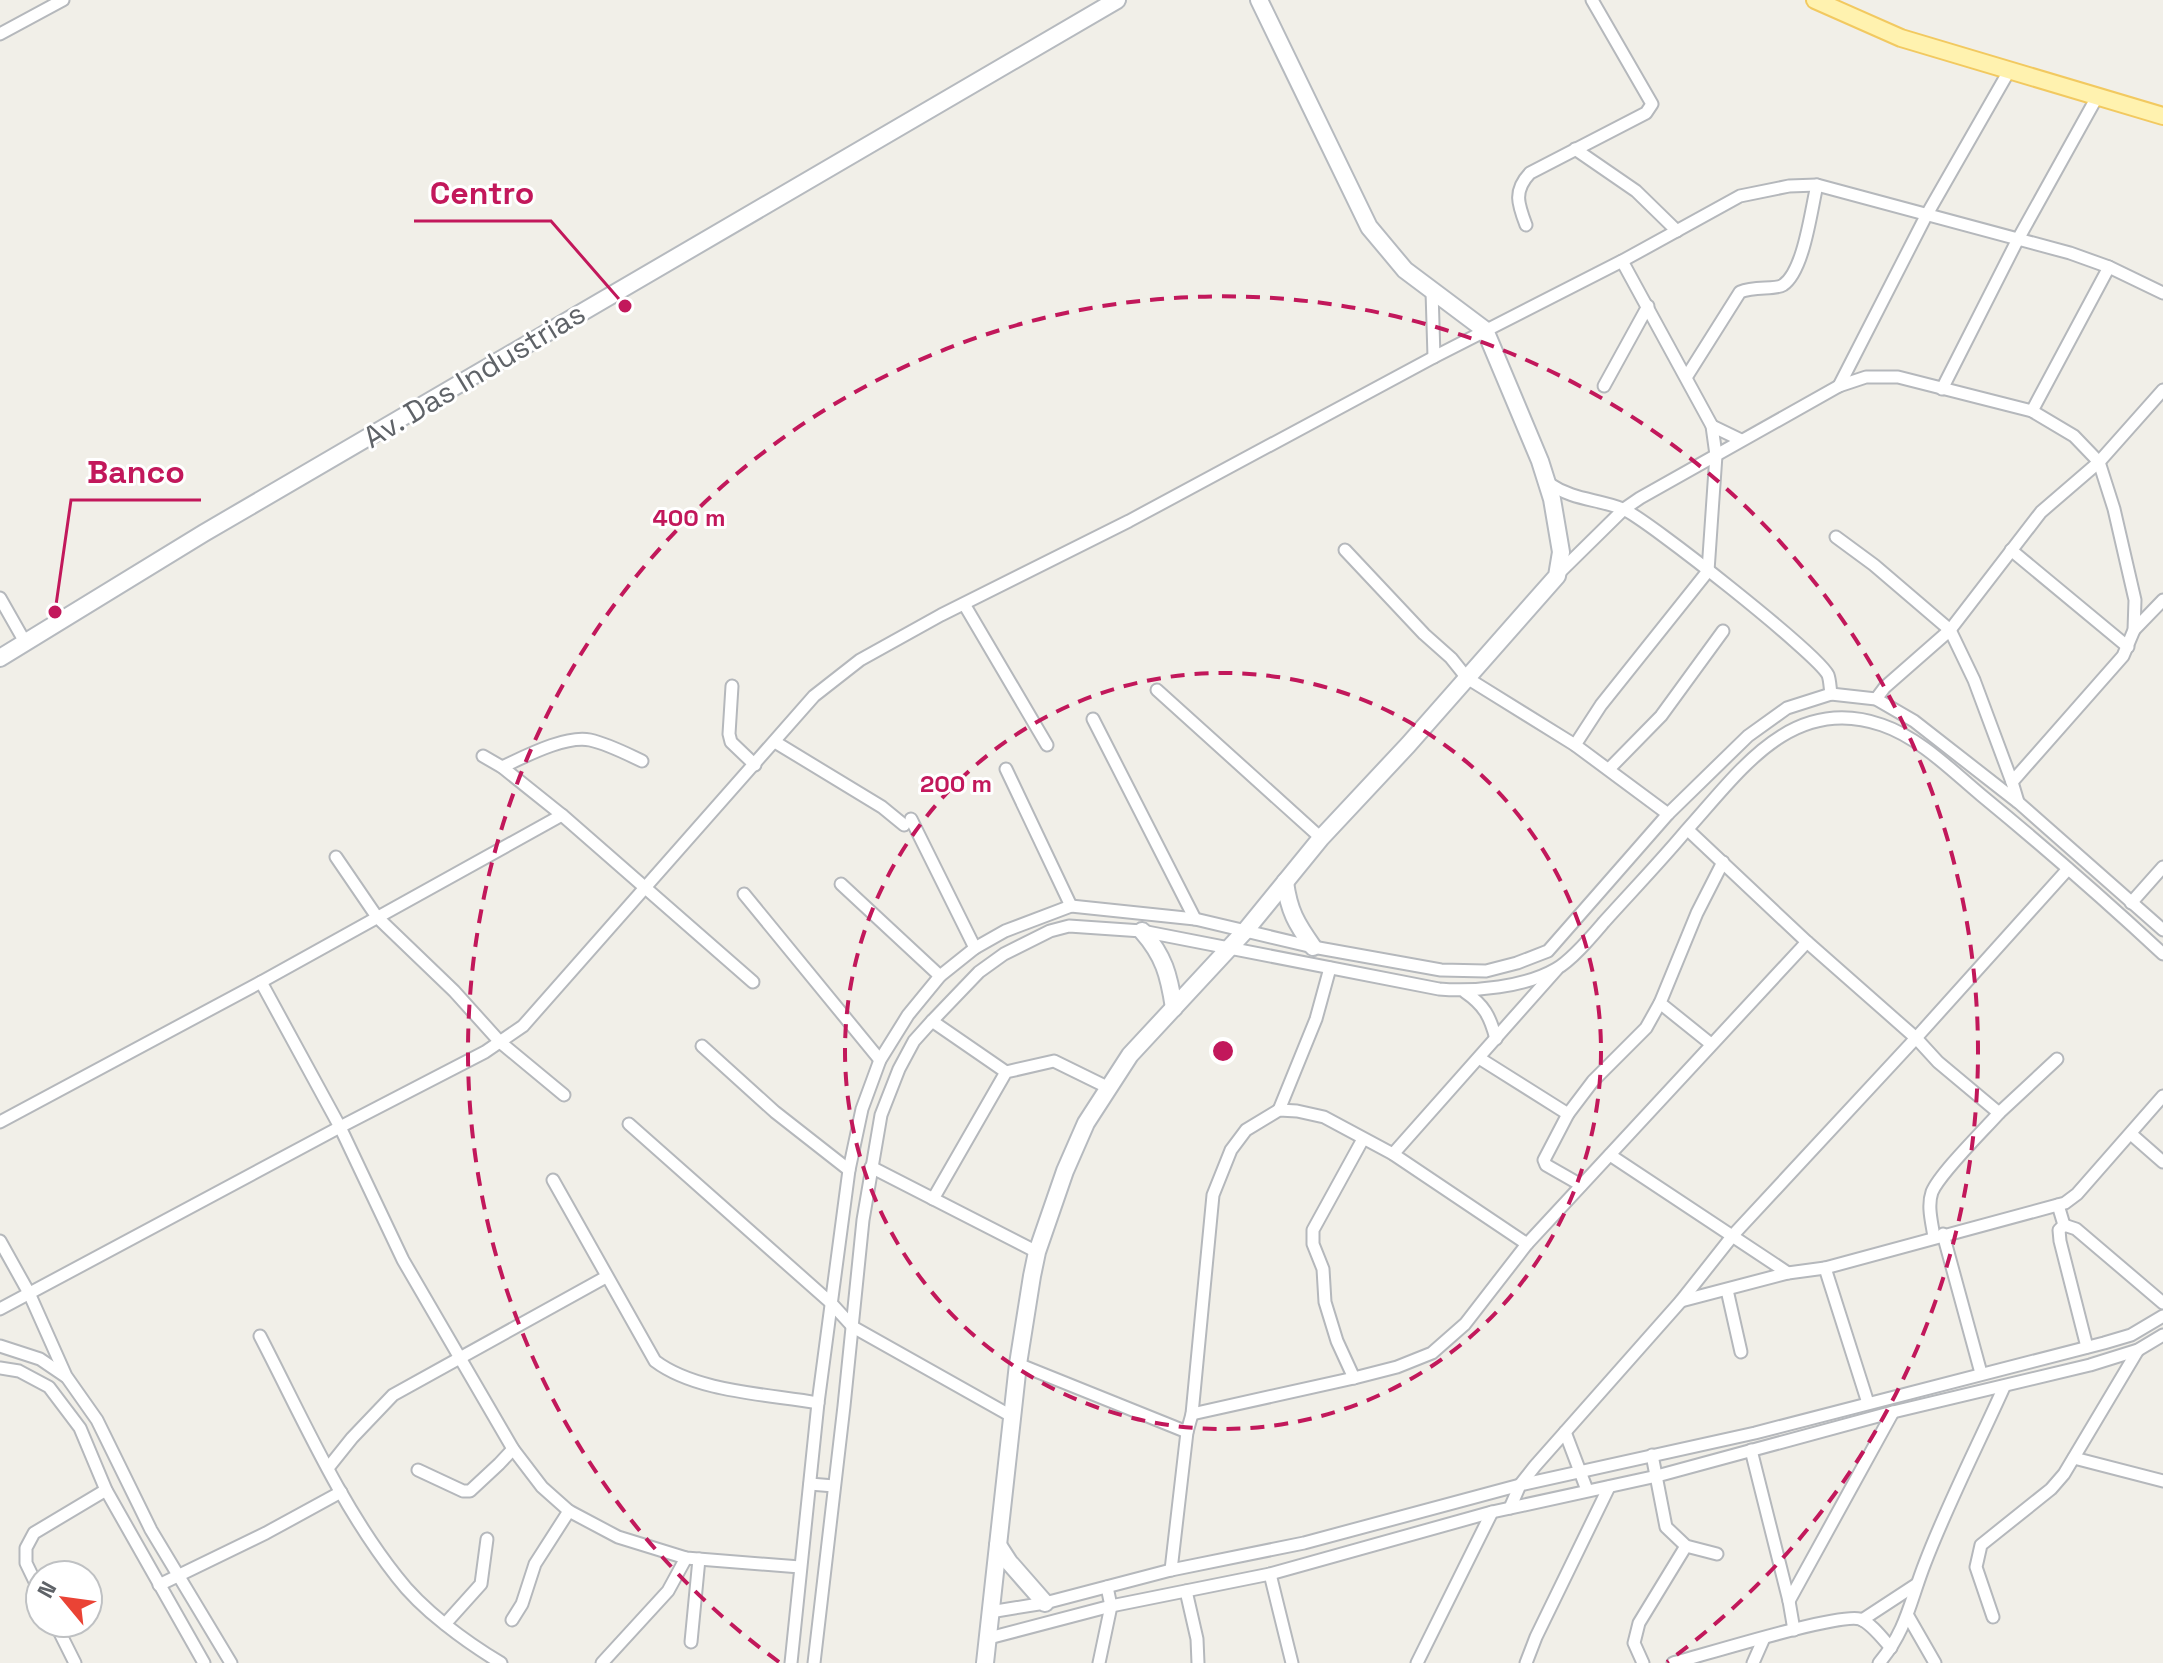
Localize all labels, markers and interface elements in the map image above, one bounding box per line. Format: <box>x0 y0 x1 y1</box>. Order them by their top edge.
callout: Centro <box>414 165 551 221</box>
text: Centro <box>430 173 534 213</box>
street label: Av. Das Industrias <box>356 293 592 457</box>
callout: Banco <box>71 444 201 500</box>
text: Banco <box>87 452 185 492</box>
text: 400 m <box>653 502 725 533</box>
text: 200 m <box>920 768 992 799</box>
centre of rings <box>1209 1037 1237 1065</box>
north arrow <box>24 1559 104 1639</box>
text: N <box>31 1576 62 1603</box>

